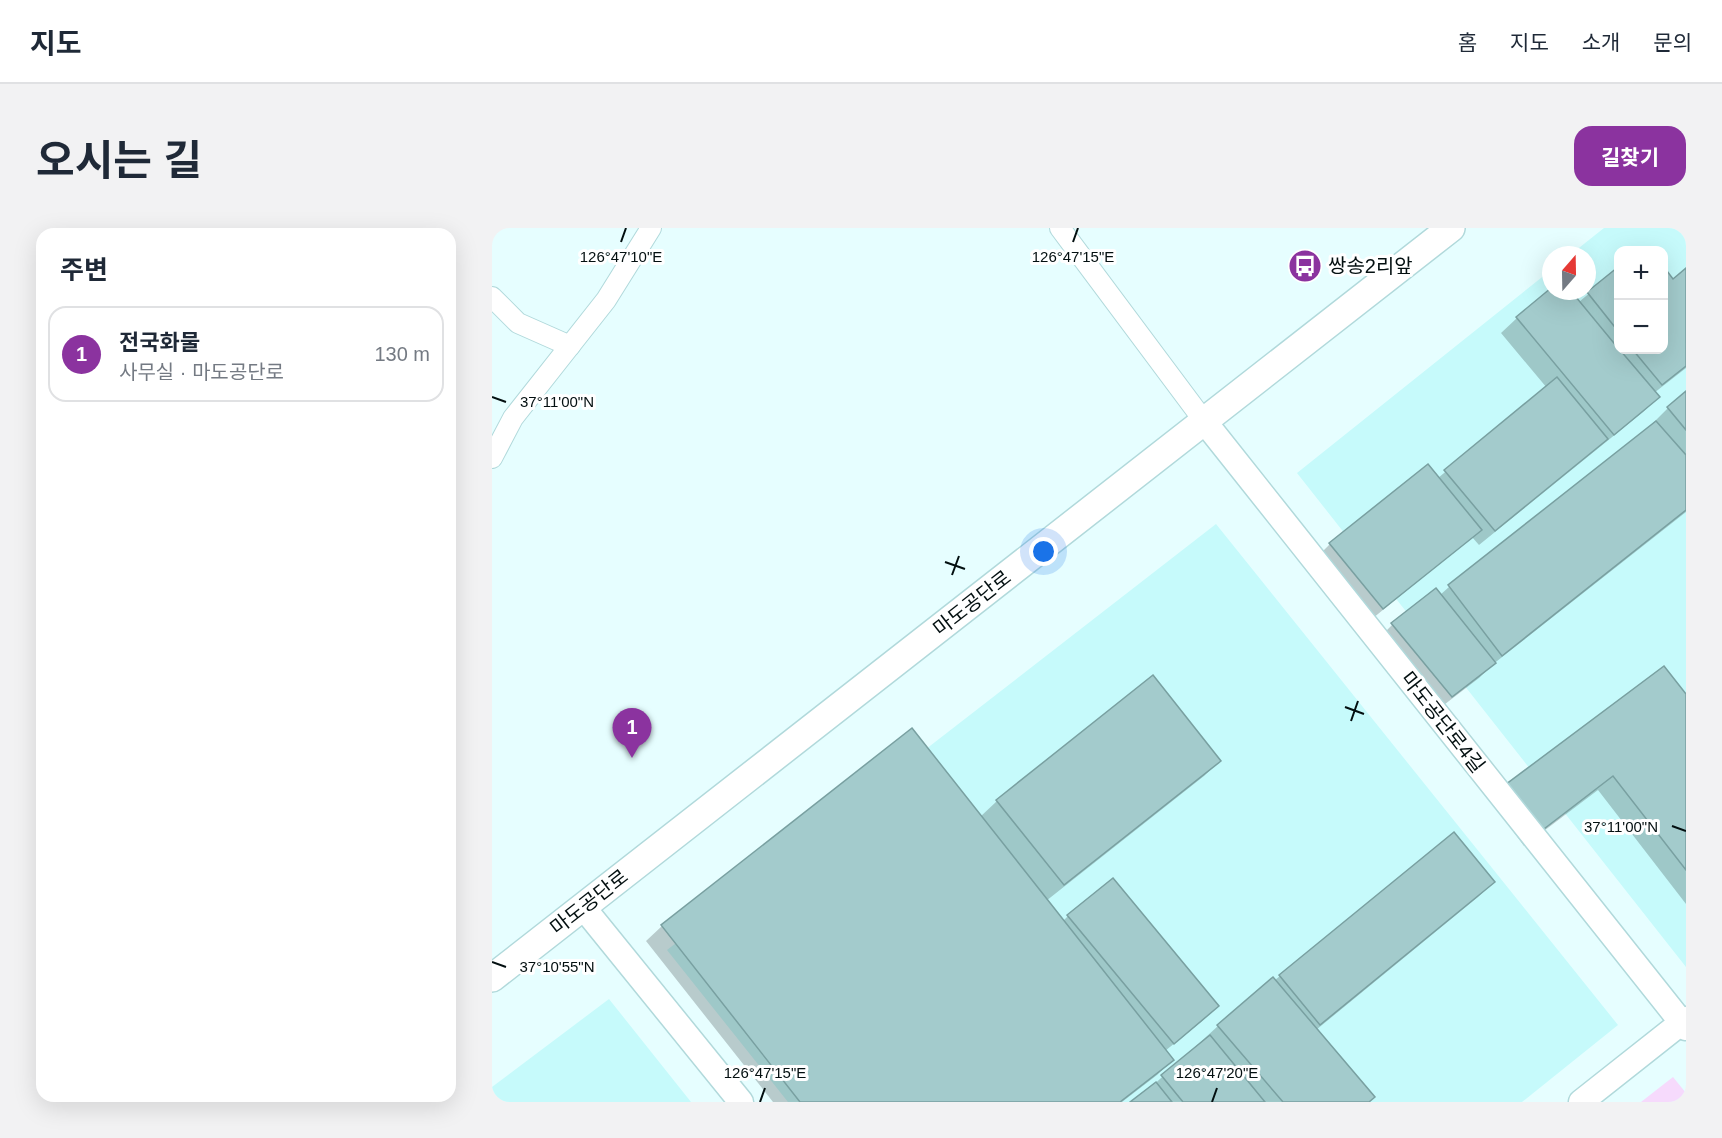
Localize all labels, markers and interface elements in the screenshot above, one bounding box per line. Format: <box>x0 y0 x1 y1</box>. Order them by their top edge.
text: 지도 <box>30 28 82 59</box>
text: 홈 <box>1458 31 1477 54</box>
text: 지도 <box>1510 31 1549 54</box>
text: 소개 <box>1582 31 1620 54</box>
text: 문의 <box>1653 31 1692 54</box>
button: 길찾기 <box>1574 126 1686 186</box>
text: 오시는 길 <box>36 137 202 184</box>
north arrow <box>1542 246 1596 300</box>
map controls <box>1614 246 1668 354</box>
button: + <box>1614 246 1668 300</box>
text: 126°47'10"E <box>580 248 662 265</box>
text: 126°47'15"E <box>1032 248 1114 265</box>
bus stop icon: 쌍송2리앞 <box>1287 248 1323 284</box>
text: 주변 <box>60 255 108 285</box>
place label: 쌍송2리앞 <box>1328 255 1413 277</box>
button: − <box>1614 300 1668 354</box>
text: 전국화물 <box>119 330 200 355</box>
text: 1 <box>76 343 87 365</box>
text: 130 m <box>374 343 430 365</box>
text: 사무실 · 마도공단로 <box>119 361 284 383</box>
text: 37°11'00"N <box>520 393 594 410</box>
your location <box>1029 537 1058 566</box>
street label: 마도공단로 <box>929 566 1015 640</box>
street label: 마도공단로4길 <box>1397 667 1489 777</box>
pin: 1 <box>612 708 652 758</box>
text: 37°11'00"N <box>1584 818 1658 835</box>
street label: 마도공단로 <box>546 865 632 939</box>
text: 37°10'55"N <box>519 958 595 975</box>
text: 126°47'15"E <box>724 1064 806 1081</box>
text: 126°47'20"E <box>1176 1064 1258 1081</box>

